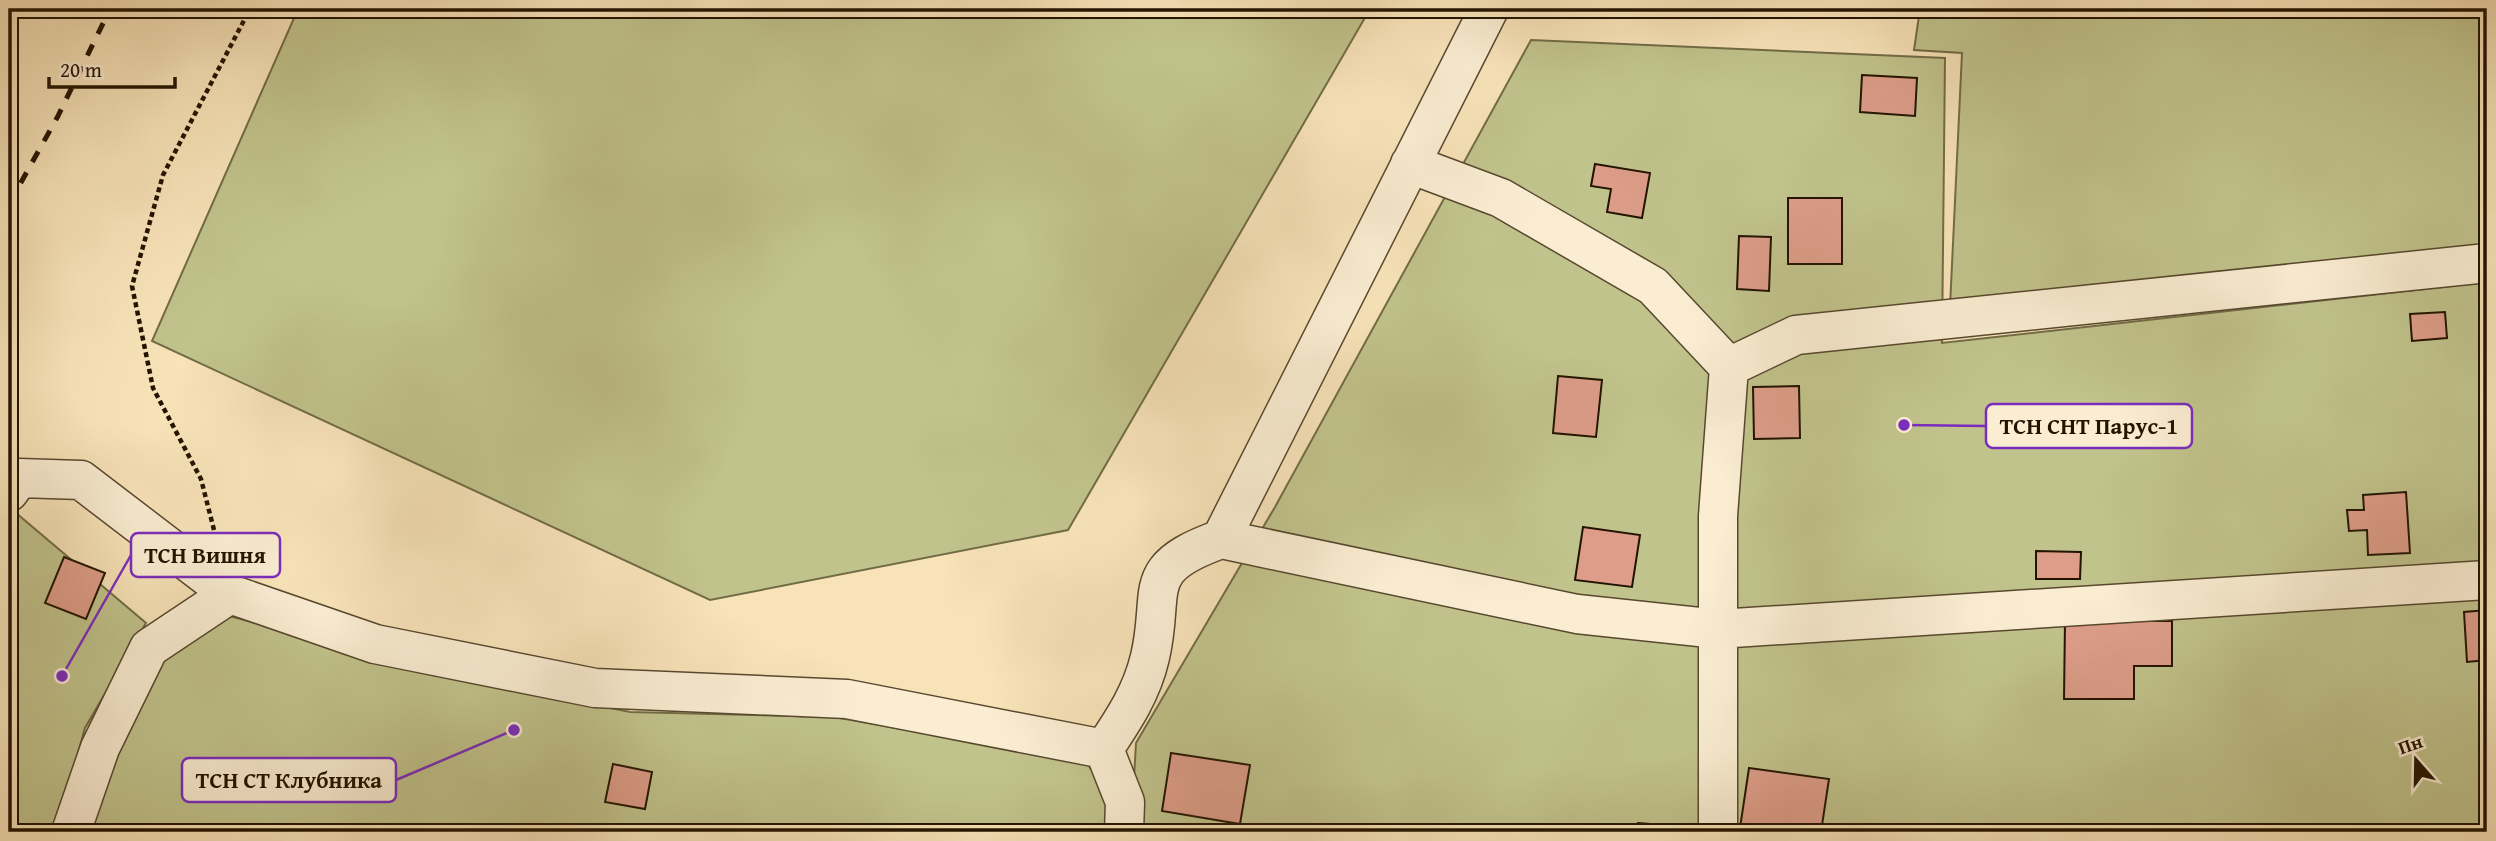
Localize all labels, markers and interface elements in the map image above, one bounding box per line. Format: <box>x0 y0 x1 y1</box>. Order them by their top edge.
scale bar <box>49 46 175 90</box>
text: 20 m <box>60 54 102 85</box>
callout: ТСН СНТ Парус-1 <box>1986 404 2192 448</box>
text: ТСН СНТ Парус-1 <box>2000 409 2178 442</box>
callout: ТСН Вишня <box>131 533 280 577</box>
text: ТСН Вишня <box>144 538 266 571</box>
north arrow <box>2380 726 2450 796</box>
text: Пн <box>2394 727 2427 761</box>
callout: ТСН СТ Клубника <box>182 758 396 802</box>
text: ТСН СТ Клубника <box>196 763 382 796</box>

